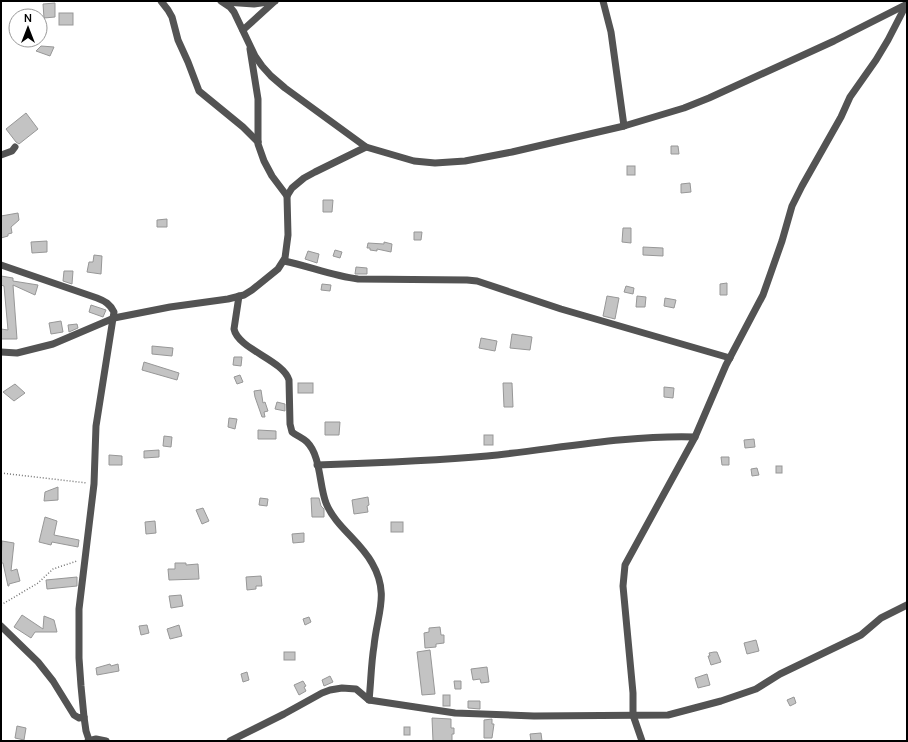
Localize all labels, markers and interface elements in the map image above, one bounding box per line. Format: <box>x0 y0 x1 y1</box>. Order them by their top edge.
north arrow <box>8 8 48 48</box>
text: N <box>24 10 32 25</box>

